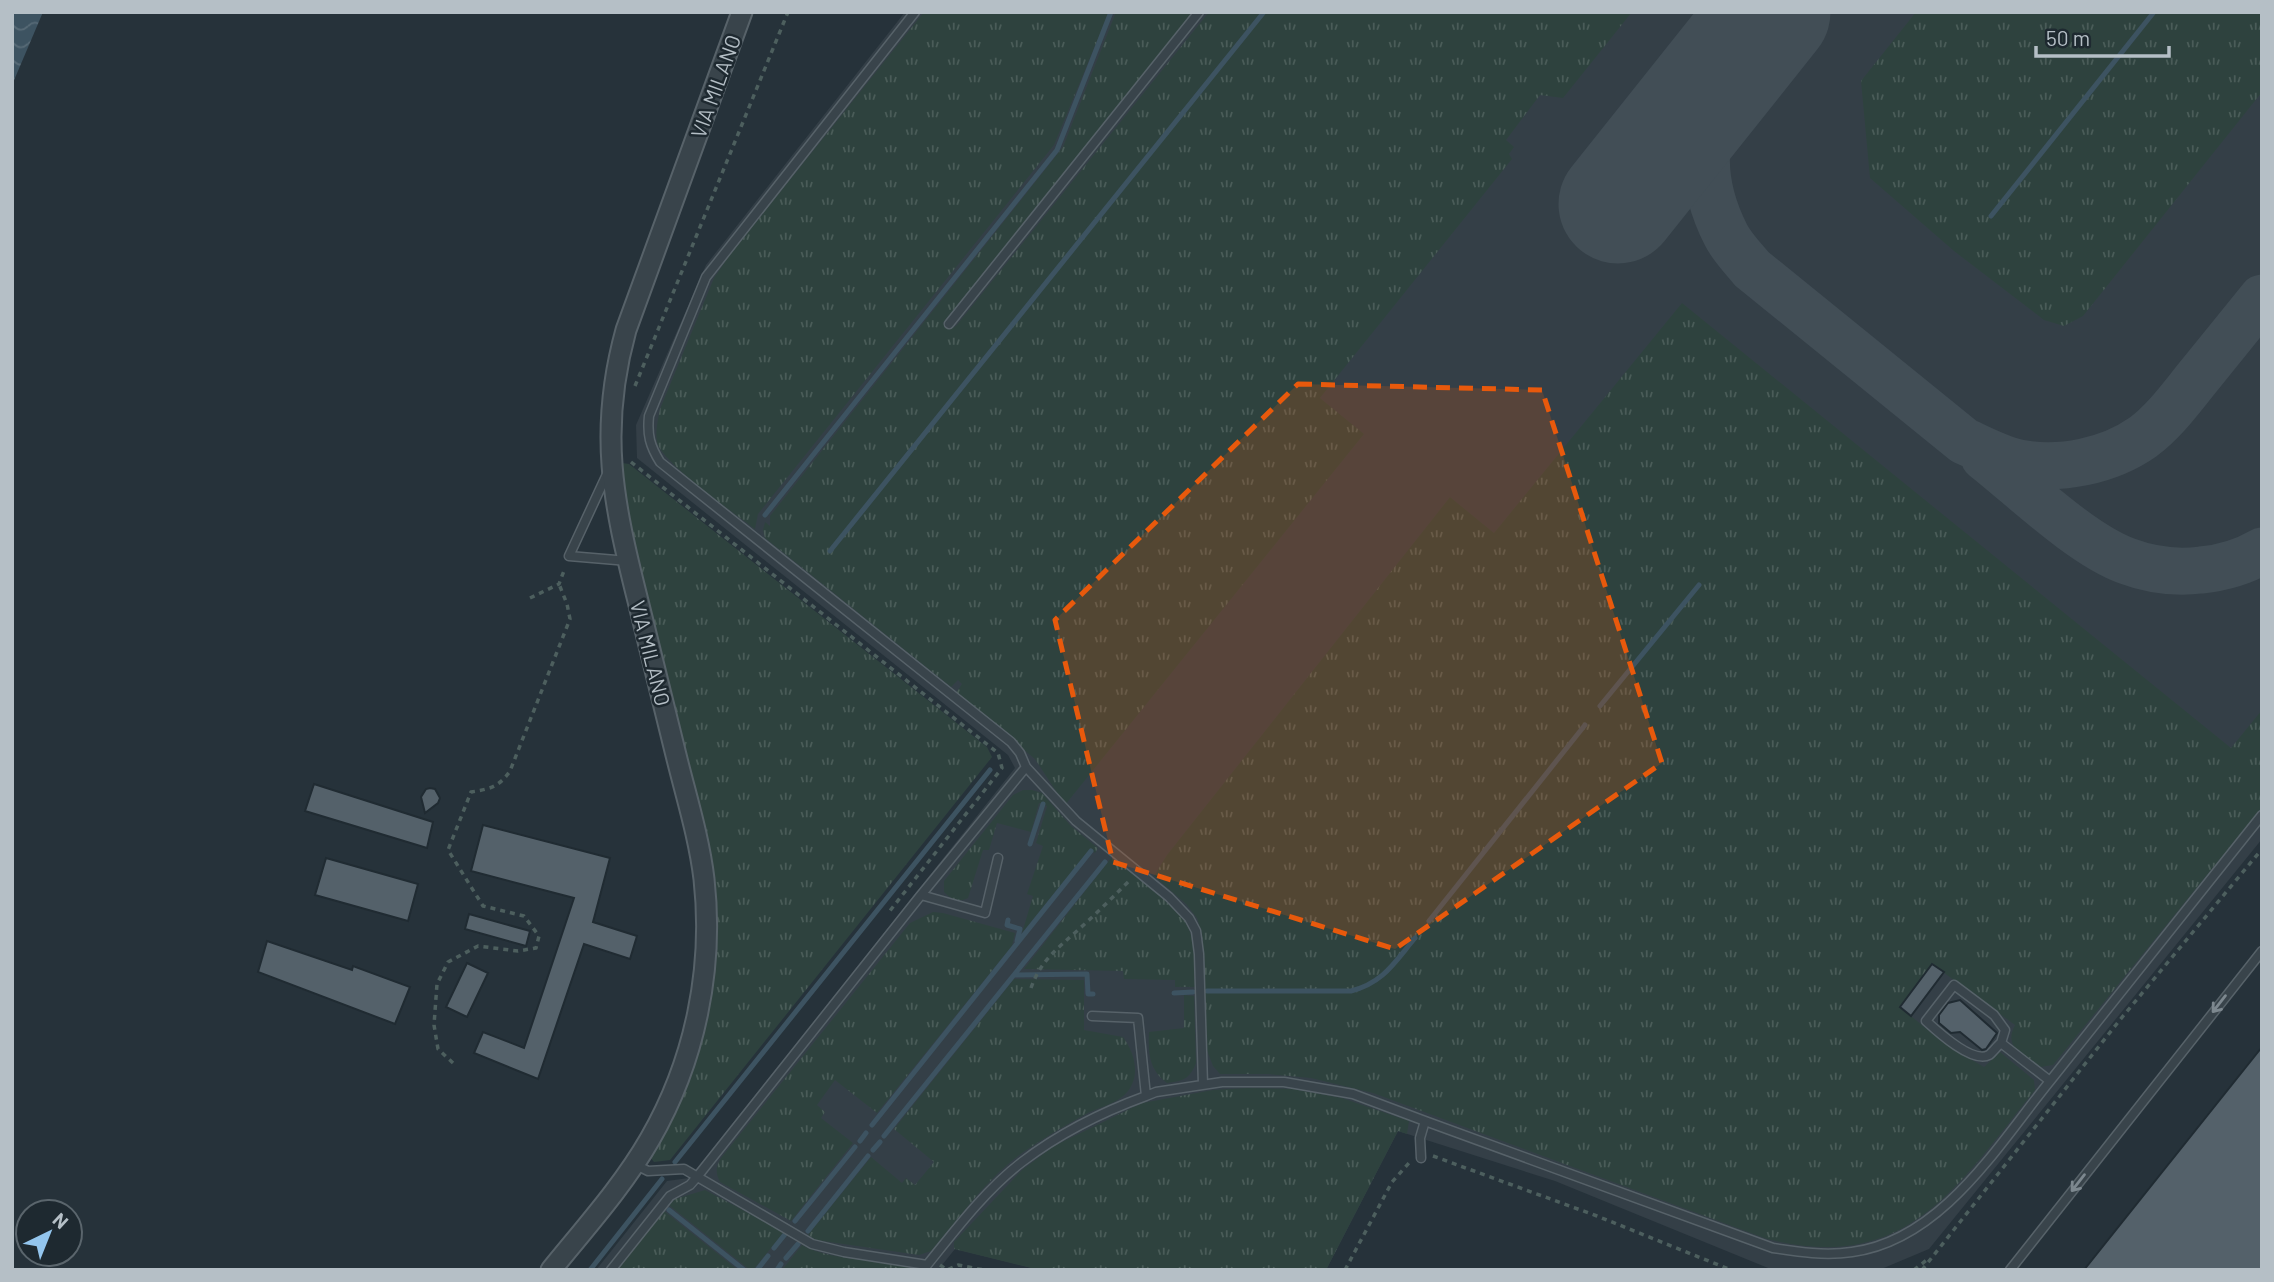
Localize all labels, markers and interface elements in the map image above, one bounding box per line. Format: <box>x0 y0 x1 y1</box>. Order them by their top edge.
scale bar <box>2036 14 2169 58</box>
text: 50 m <box>2046 25 2090 50</box>
street label: VIA MILANO <box>685 31 745 141</box>
street label: VIA MILANO <box>626 598 676 708</box>
one-way arrow <box>2211 995 2226 1013</box>
one-way arrow <box>2070 1173 2085 1191</box>
north arrow <box>14 1198 84 1268</box>
text: N <box>48 1207 73 1233</box>

